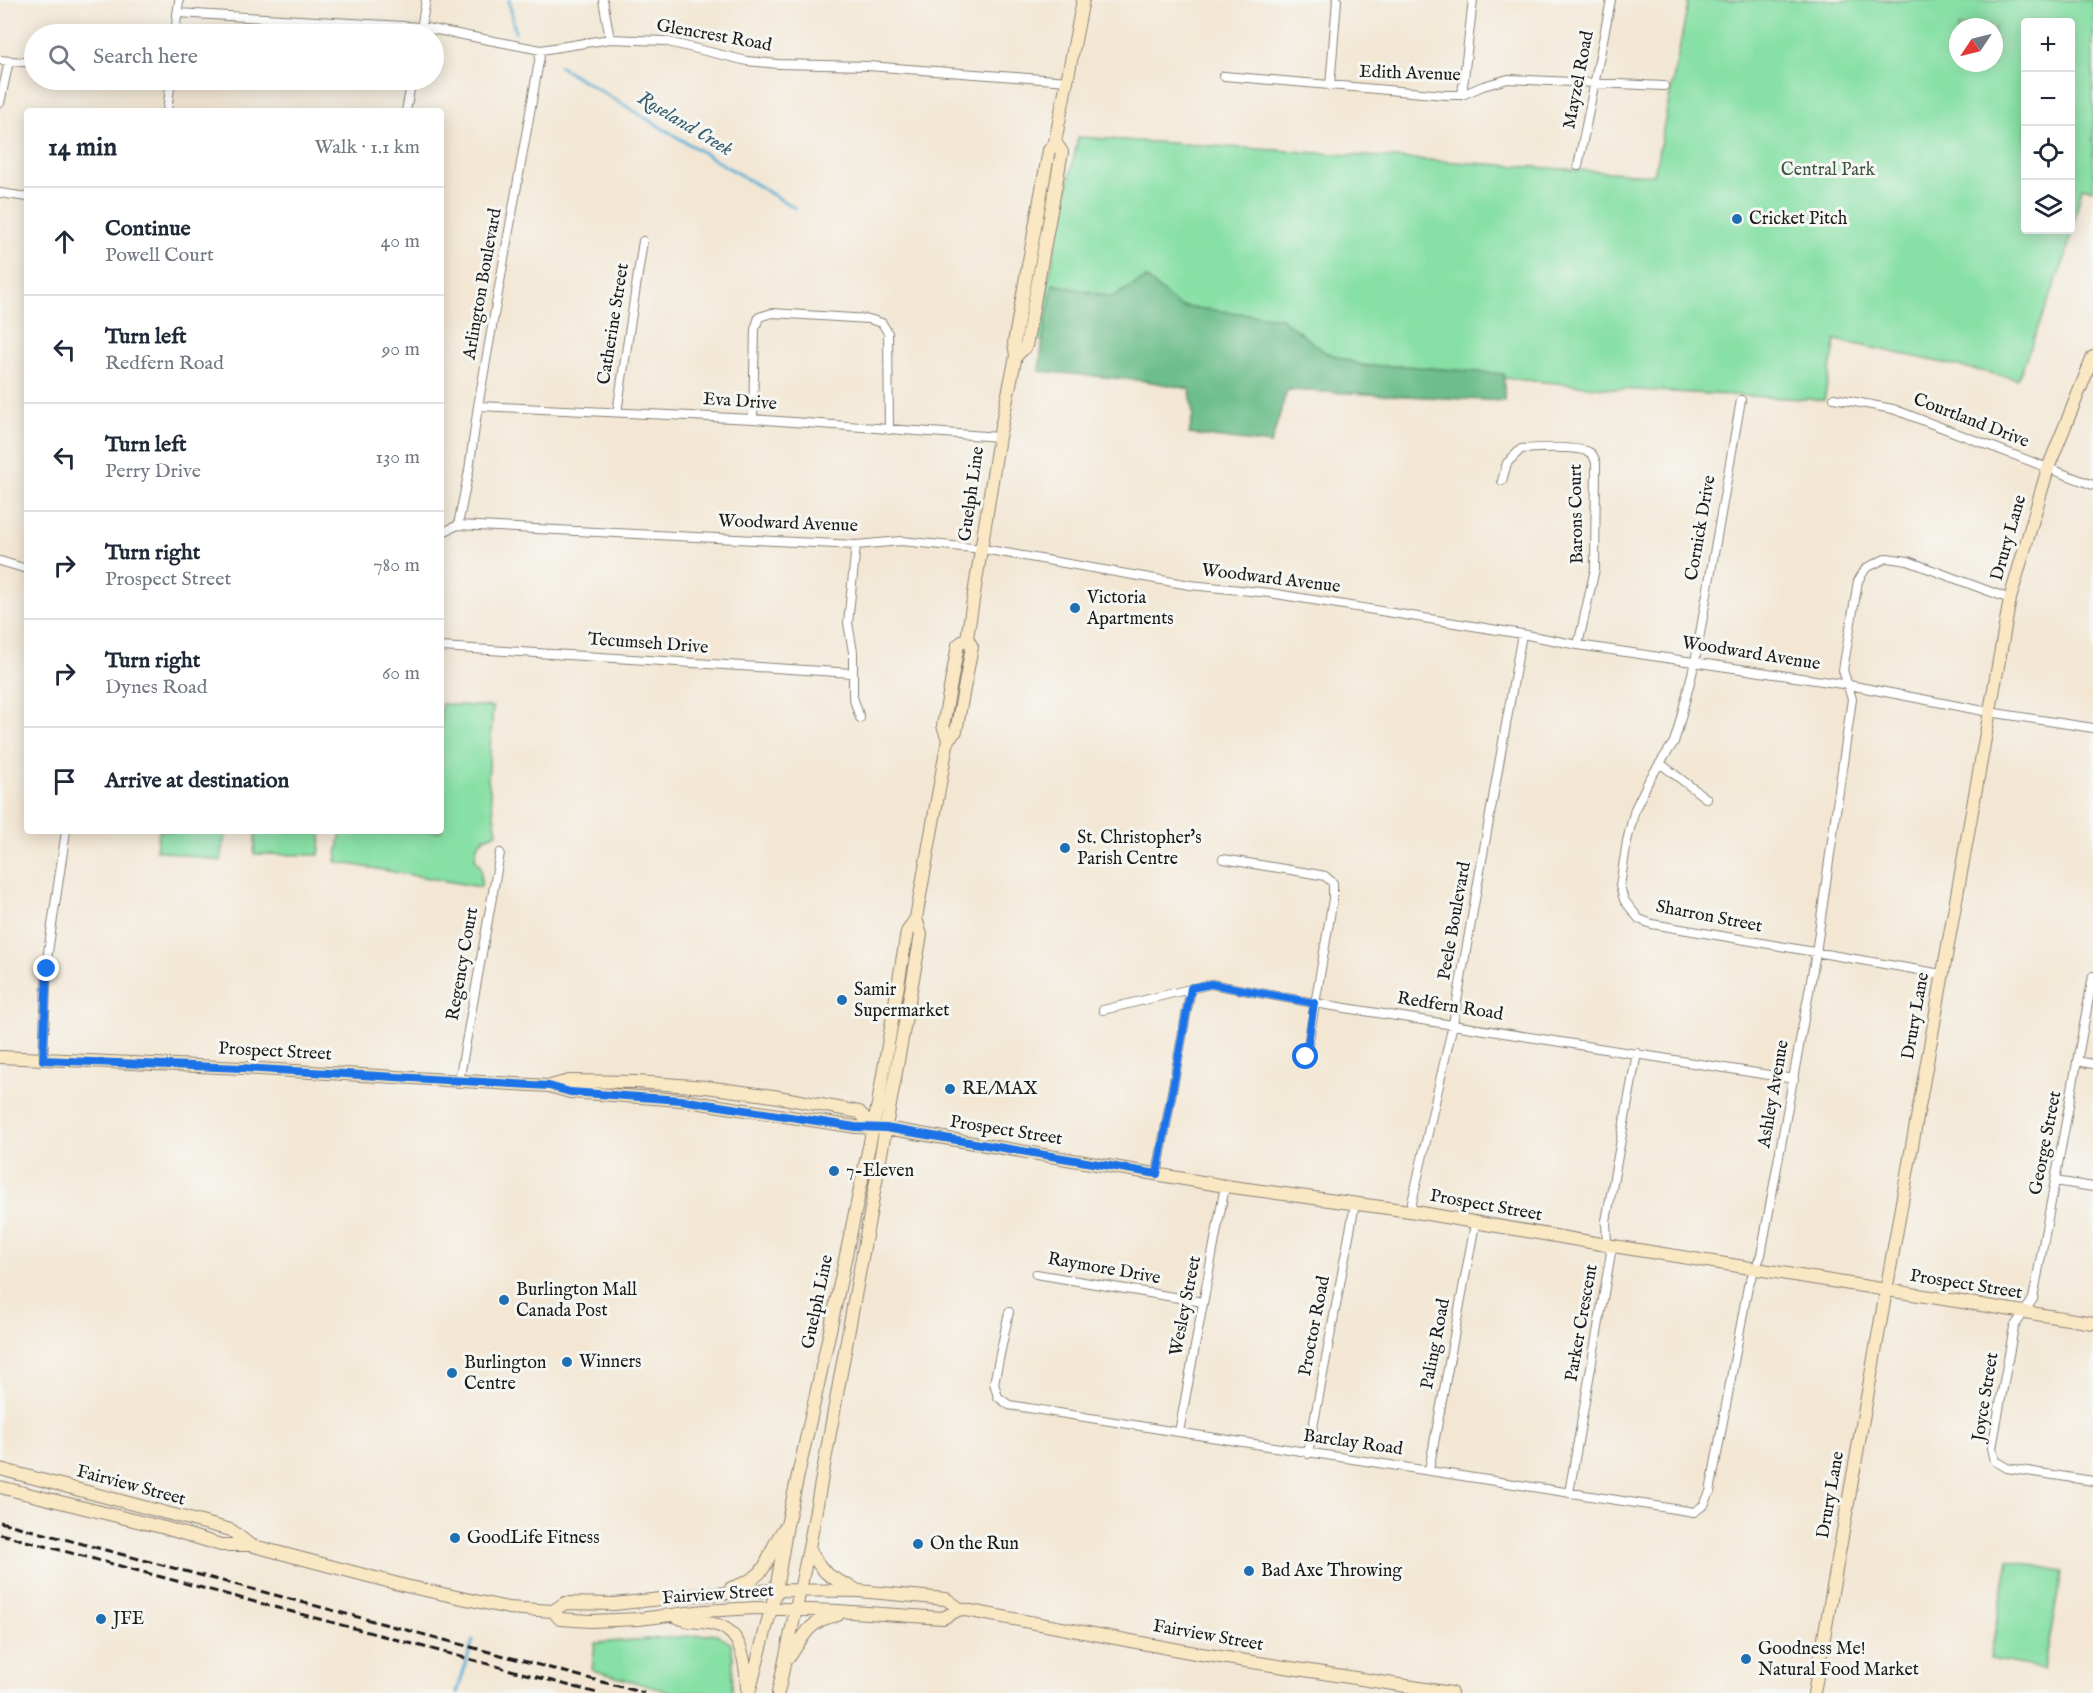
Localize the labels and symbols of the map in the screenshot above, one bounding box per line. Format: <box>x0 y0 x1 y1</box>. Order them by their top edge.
street label: Glencrest Road <box>655 15 774 58</box>
north arrow <box>1949 18 2003 72</box>
street label: Mayzel Road <box>1558 29 1600 131</box>
street label: Edith Avenue <box>1359 61 1461 87</box>
water label: Roseland Creek <box>633 86 737 162</box>
park label: Central Park <box>1781 159 1876 182</box>
street label: Arlington Boulevard <box>458 206 508 362</box>
place label: Cricket Pitch <box>1749 208 1848 231</box>
marker: Cricket Pitch <box>1730 212 1744 226</box>
street label: Catherine Street <box>593 262 635 386</box>
street label: Eva Drive <box>702 388 778 416</box>
street label: Courtland Drive <box>1910 388 2032 454</box>
street label: Guelph Line <box>954 445 990 543</box>
street label: Barons Court <box>1565 464 1589 564</box>
street label: Cornick Drive <box>1680 473 1722 583</box>
street label: Drury Lane <box>1986 492 2032 584</box>
street label: Woodward Avenue <box>718 510 858 538</box>
street label: Woodward Avenue <box>1200 559 1342 599</box>
place label: Victoria Apartments <box>1086 587 1174 631</box>
marker: Victoria Apartments <box>1068 601 1082 615</box>
street label: Tecumseh Drive <box>587 628 709 660</box>
street label: Woodward Avenue <box>1680 632 1822 676</box>
place label: St. Christopher's Parish Centre <box>1077 827 1201 871</box>
marker: St. Christopher's Parish Centre <box>1058 841 1072 855</box>
street label: Peele Boulevard <box>1433 860 1477 982</box>
street label: Sharron Street <box>1654 895 1764 939</box>
street label: Regency Court <box>442 906 484 1022</box>
route end <box>33 955 59 981</box>
street label: Drury Lane <box>1897 971 1935 1061</box>
place label: Samir Supermarket <box>854 979 949 1023</box>
street label: Redfern Road <box>1395 987 1505 1027</box>
marker: Samir Supermarket <box>835 993 849 1007</box>
street label: Prospect Street <box>218 1038 332 1066</box>
street label: Ashley Avenue <box>1753 1038 1795 1151</box>
route start <box>1292 1043 1318 1069</box>
place label: RE/MAX <box>962 1078 1038 1101</box>
marker: RE/MAX <box>943 1082 957 1096</box>
street label: George Street <box>2025 1089 2067 1197</box>
street label: Prospect Street <box>948 1111 1064 1151</box>
place label: 7-Eleven <box>846 1160 915 1183</box>
marker: 7-Eleven <box>827 1164 841 1178</box>
street label: Prospect Street <box>1428 1185 1544 1227</box>
street label: Raymore Drive <box>1046 1248 1162 1290</box>
street label: Guelph Line <box>797 1253 839 1351</box>
street label: Wesley Street <box>1165 1254 1207 1358</box>
street label: Parker Crescent <box>1560 1263 1604 1383</box>
street label: Prospect Street <box>1908 1265 2024 1305</box>
street label: Proctor Road <box>1294 1274 1336 1378</box>
place label: Burlington Mall Canada Post <box>516 1279 637 1323</box>
marker: Burlington Mall Canada Post <box>497 1293 511 1307</box>
street label: Paling Road <box>1416 1296 1456 1391</box>
place label: Winners <box>579 1351 641 1374</box>
street label: Joyce Street <box>1967 1351 2004 1445</box>
place label: Burlington Centre <box>464 1352 547 1396</box>
marker: Winners <box>560 1355 574 1369</box>
marker: Burlington Centre <box>445 1366 459 1380</box>
street label: Barclay Road <box>1302 1425 1405 1461</box>
street label: Drury Lane <box>1812 1450 1850 1540</box>
street label: Fairview Street <box>74 1460 188 1512</box>
place label: GoodLife Fitness <box>467 1527 599 1550</box>
marker: GoodLife Fitness <box>448 1531 462 1545</box>
place label: On the Run <box>930 1533 1019 1556</box>
marker: On the Run <box>911 1537 925 1551</box>
place label: Bad Axe Throwing <box>1261 1560 1402 1583</box>
marker: Bad Axe Throwing <box>1242 1564 1256 1578</box>
street label: Fairview Street <box>661 1580 775 1610</box>
place label: JFE <box>111 1608 144 1631</box>
marker: JFE <box>94 1612 108 1626</box>
street label: Fairview Street <box>1151 1615 1265 1657</box>
place label: Goodness Me! Natural Food Market <box>1758 1638 1919 1682</box>
marker: Goodness Me! Natural Food Market <box>1739 1652 1753 1666</box>

